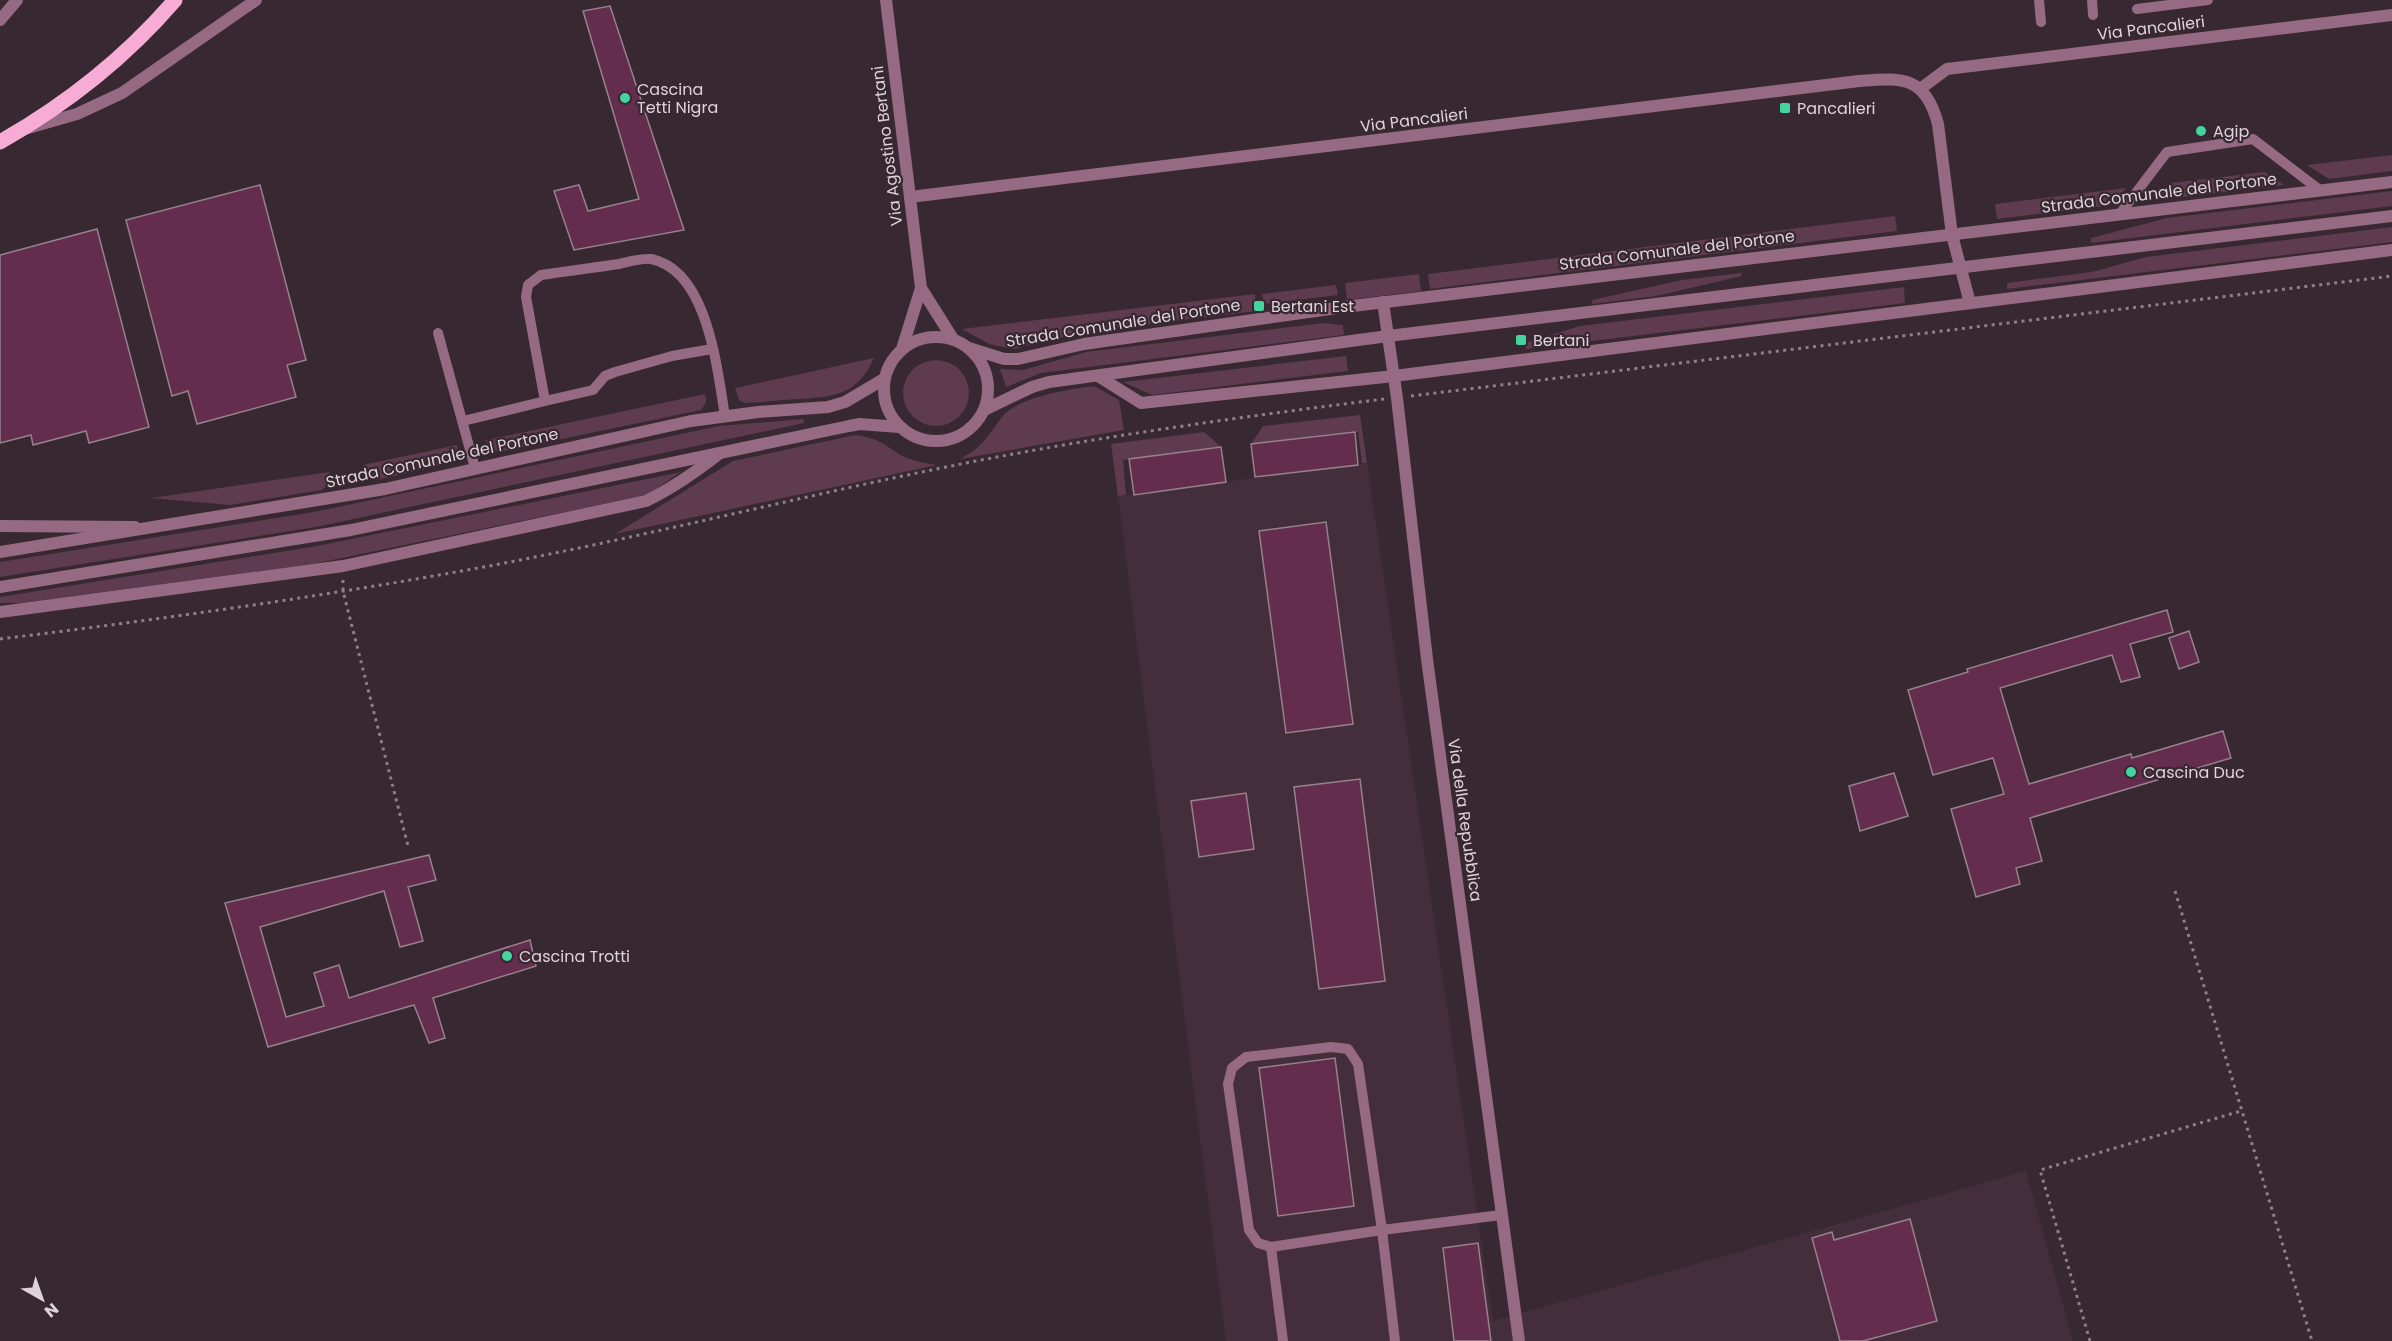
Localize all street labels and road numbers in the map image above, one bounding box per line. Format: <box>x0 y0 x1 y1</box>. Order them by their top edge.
street label: Via Pancalieri <box>2096 10 2206 46</box>
street label: Via Agostino Bertani <box>866 65 908 227</box>
street label: Via Pancalieri <box>1359 102 1469 138</box>
street label: Strada Comunale del Portone <box>2040 167 2278 219</box>
street label: Strada Comunale del Portone <box>1558 224 1796 276</box>
street label: Strada Comunale del Portone <box>1004 293 1242 353</box>
street label: Strada Comunale del Portone <box>324 422 560 494</box>
street label: Via della Repubblica <box>1442 737 1488 903</box>

